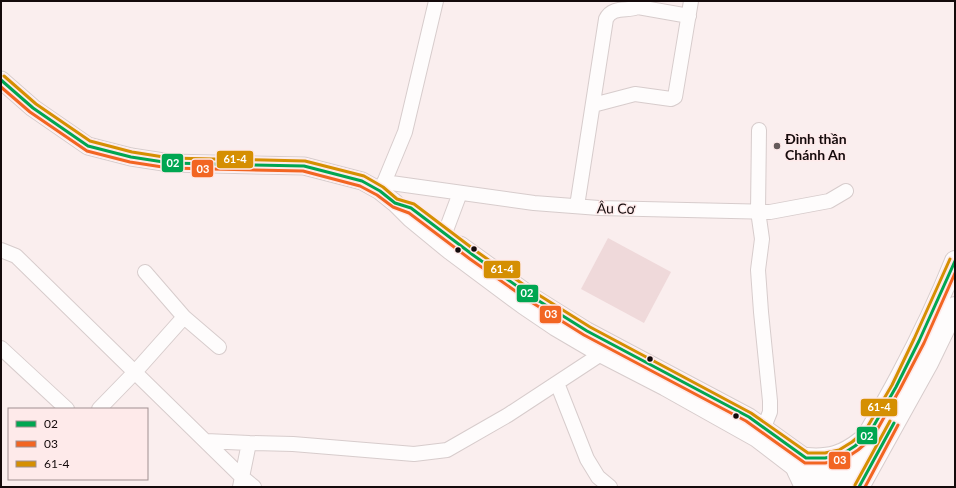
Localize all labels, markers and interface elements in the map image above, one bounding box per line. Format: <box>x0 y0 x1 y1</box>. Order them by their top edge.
place label: Đình thần Chánh An <box>785 130 847 163</box>
marker: Đình thần Chánh An <box>772 141 782 151</box>
line badge: 61-4 <box>216 150 254 169</box>
text: 61-4 <box>223 152 247 165</box>
line badge: 02 <box>161 153 184 173</box>
text: 02 <box>167 156 179 169</box>
line badge: 03 <box>191 159 214 178</box>
text: 03 <box>197 162 209 175</box>
street label: Âu Cơ <box>597 199 636 217</box>
unlabelled marker <box>469 244 479 254</box>
unlabelled marker <box>453 245 463 255</box>
line badge: 61-4 <box>483 260 521 279</box>
text: 61-4 <box>490 262 514 275</box>
line badge: 02 <box>516 284 539 303</box>
text: 02 <box>521 286 533 299</box>
line badge: 03 <box>539 305 562 324</box>
text: 03 <box>545 307 557 320</box>
unlabelled marker <box>645 354 655 364</box>
line badge: 61-4 <box>860 398 898 417</box>
text: 61-4 <box>867 400 891 413</box>
legend <box>8 408 148 480</box>
unlabelled marker <box>731 411 741 421</box>
text: 02 <box>44 416 58 431</box>
line badge: 02 <box>856 426 878 445</box>
text: 02 <box>861 429 873 442</box>
text: 03 <box>44 436 58 451</box>
line badge: 03 <box>828 451 851 470</box>
text: 03 <box>834 453 846 466</box>
text: 61-4 <box>44 456 69 471</box>

